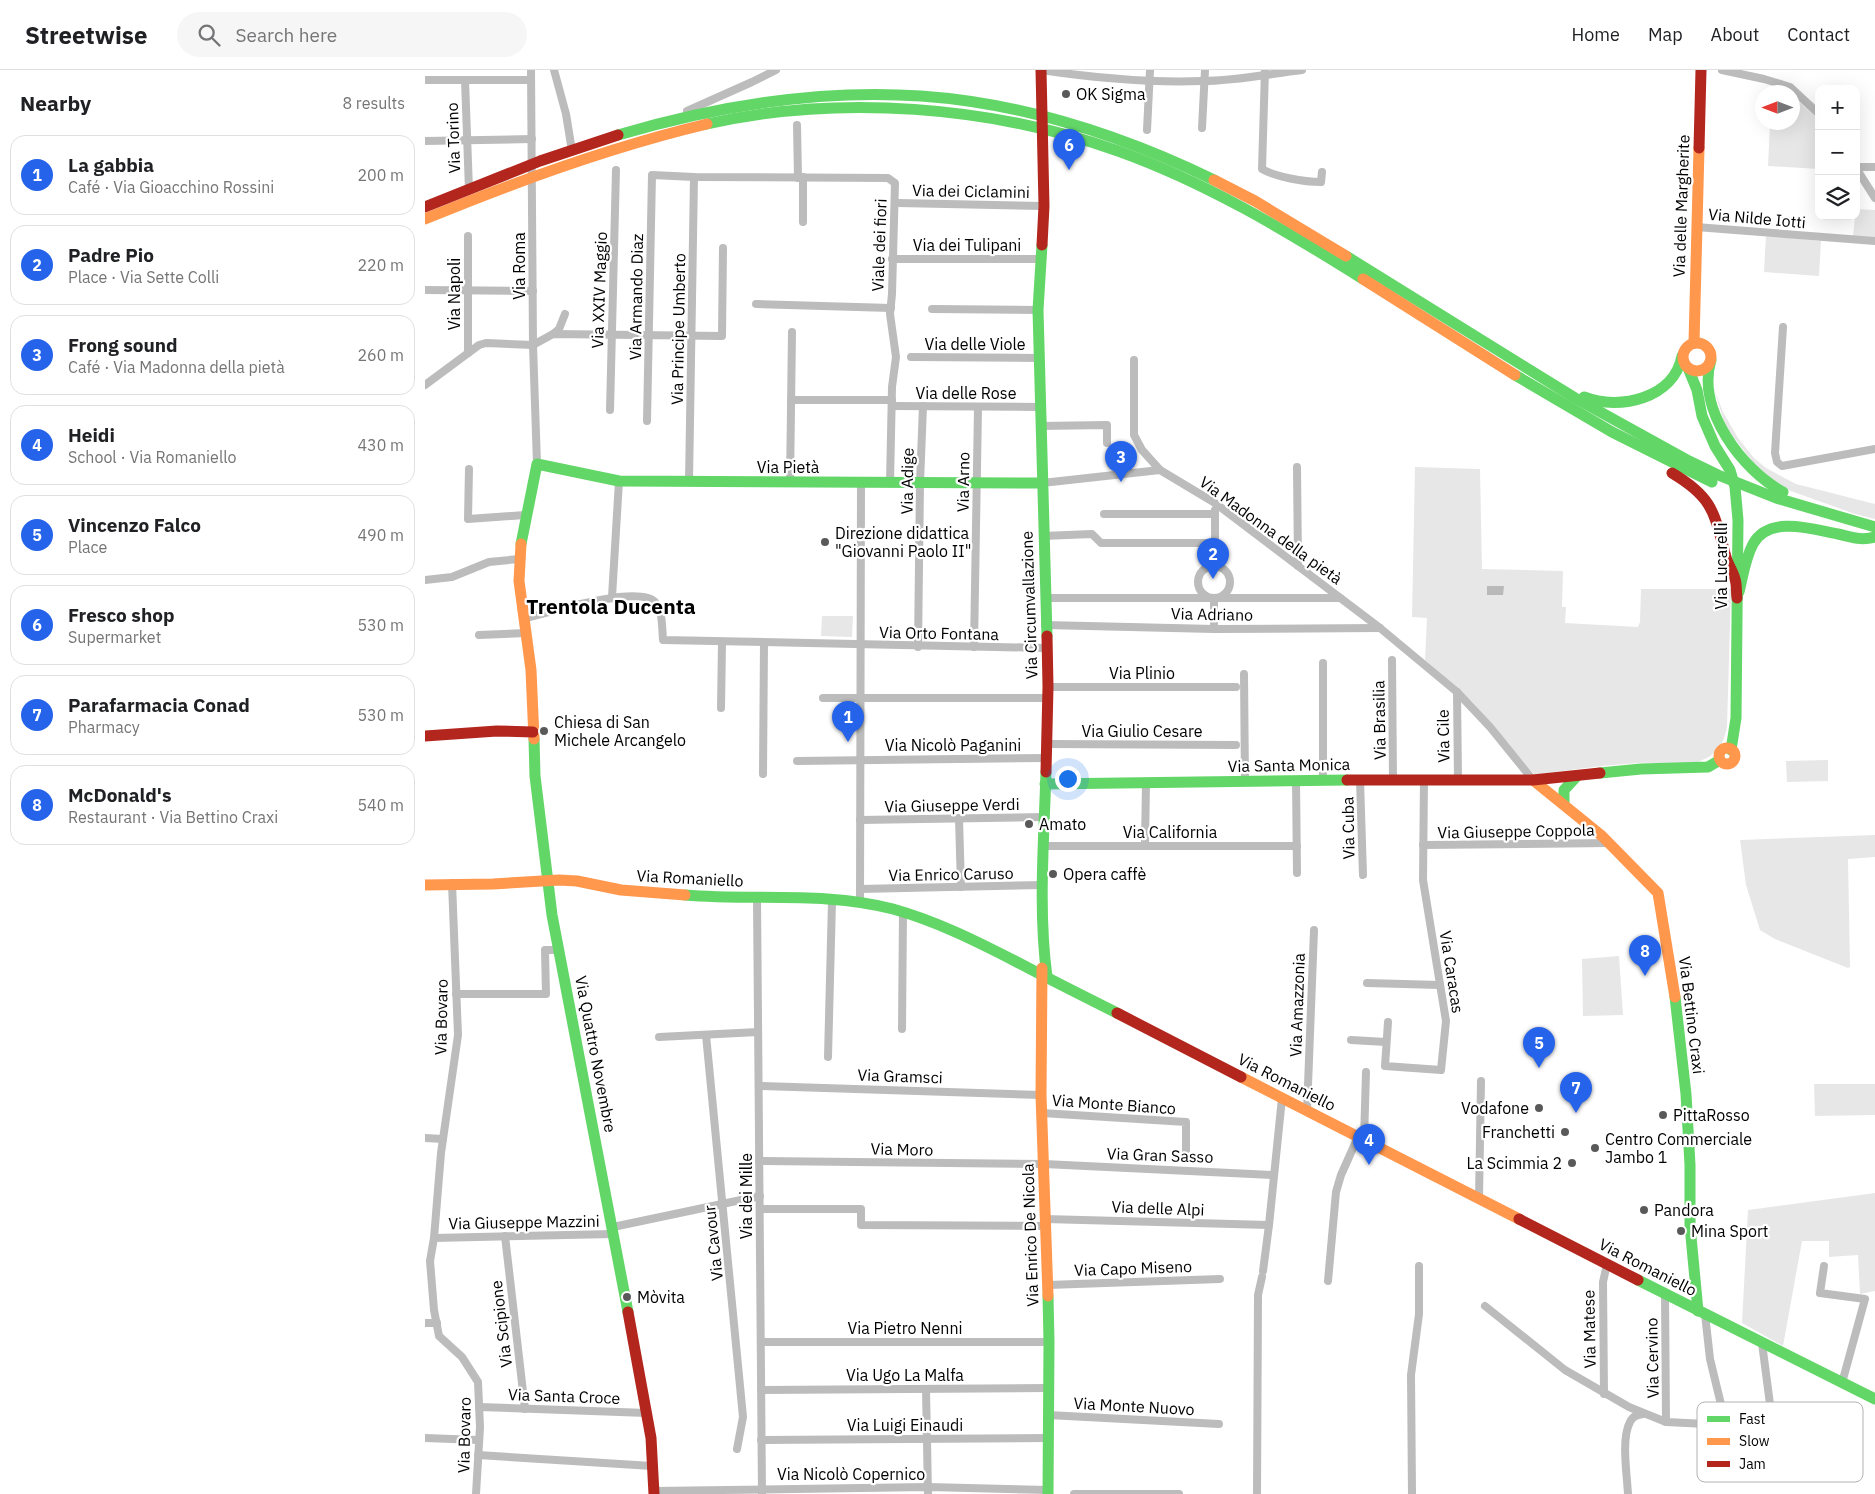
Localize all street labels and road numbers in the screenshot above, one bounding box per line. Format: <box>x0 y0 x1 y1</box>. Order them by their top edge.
street label: Via Torino <box>442 102 464 174</box>
street label: Via delle Margherite <box>1669 134 1693 278</box>
street label: Via dei Ciclamini <box>912 180 1030 202</box>
street label: Viale dei fiori <box>867 198 891 292</box>
street label: Via Nilde Iotti <box>1707 204 1807 232</box>
street label: Via XXIV Maggio <box>587 231 611 349</box>
street label: Via Roma <box>509 232 529 300</box>
street label: Via Armando Diaz <box>625 234 647 360</box>
street label: Via dei Tulipani <box>913 235 1021 255</box>
street label: Via Principe Umberto <box>667 253 689 405</box>
street label: Via Napoli <box>444 258 464 330</box>
street label: Via delle Viole <box>924 334 1026 354</box>
street label: Via delle Rose <box>916 383 1017 403</box>
street label: Via Adige <box>896 447 918 515</box>
street label: Via Arno <box>952 452 974 512</box>
street label: Via Pietà <box>757 457 820 477</box>
street label: Via Madonna della pietà <box>1196 471 1347 589</box>
street label: Via Lucarelli <box>1711 523 1731 609</box>
street label: Via Circumvallazione <box>1016 530 1042 680</box>
street label: Via Adriano <box>1171 603 1253 625</box>
street label: Via Orto Fontana <box>879 622 1000 644</box>
street label: Via Plinio <box>1109 663 1175 683</box>
street label: Via Brasilia <box>1368 680 1390 760</box>
street label: Via Cile <box>1433 709 1453 763</box>
street label: Via Giulio Cesare <box>1082 721 1203 741</box>
street label: Via Nicolò Paganini <box>885 735 1021 755</box>
street label: Via Santa Monica <box>1228 754 1351 776</box>
street label: Via Giuseppe Verdi <box>884 794 1020 816</box>
street label: Via Cuba <box>1337 796 1359 860</box>
street label: Via Giuseppe Coppola <box>1437 820 1595 842</box>
street label: Via California <box>1123 822 1218 842</box>
street label: Via Enrico Caruso <box>888 863 1014 885</box>
street label: Via Romaniello <box>636 865 744 891</box>
street label: Via Caracas <box>1436 929 1468 1015</box>
street label: Via Amazzonia <box>1285 952 1309 1057</box>
street label: Via Bettino Craxi <box>1675 955 1709 1075</box>
street label: Via Quattro Novembre <box>571 974 621 1134</box>
street label: Via Bovaro <box>430 979 452 1055</box>
street label: Via Romaniello <box>1235 1049 1339 1115</box>
street label: Via Gramsci <box>857 1065 943 1087</box>
street label: Via Monte Bianco <box>1051 1090 1177 1118</box>
street label: Via Moro <box>870 1138 934 1160</box>
street label: Via Gran Sasso <box>1106 1143 1214 1167</box>
street label: Via dei Mille <box>736 1153 756 1239</box>
street label: Via Enrico De Nicola <box>1017 1163 1042 1307</box>
street label: Via delle Alpi <box>1111 1196 1205 1220</box>
street label: Via Cavour <box>699 1204 727 1282</box>
street label: Via Giuseppe Mazzini <box>448 1211 600 1233</box>
street label: Via Romaniello <box>1596 1234 1700 1300</box>
street label: Via Capo Miseno <box>1074 1256 1192 1280</box>
street label: Via Scipione <box>486 1279 516 1369</box>
street label: Via Matese <box>1578 1289 1600 1368</box>
street label: Via Cervino <box>1641 1317 1663 1399</box>
street label: Via Pietro Nenni <box>848 1318 962 1338</box>
street label: Via Ugo La Malfa <box>846 1365 964 1385</box>
street label: Via Santa Croce <box>508 1384 621 1408</box>
street label: Via Monte Nuovo <box>1073 1393 1195 1419</box>
street label: Via Bovaro <box>453 1397 475 1473</box>
street label: Via Luigi Einaudi <box>847 1415 963 1435</box>
street label: Via Nicolò Copernico <box>777 1464 925 1484</box>

